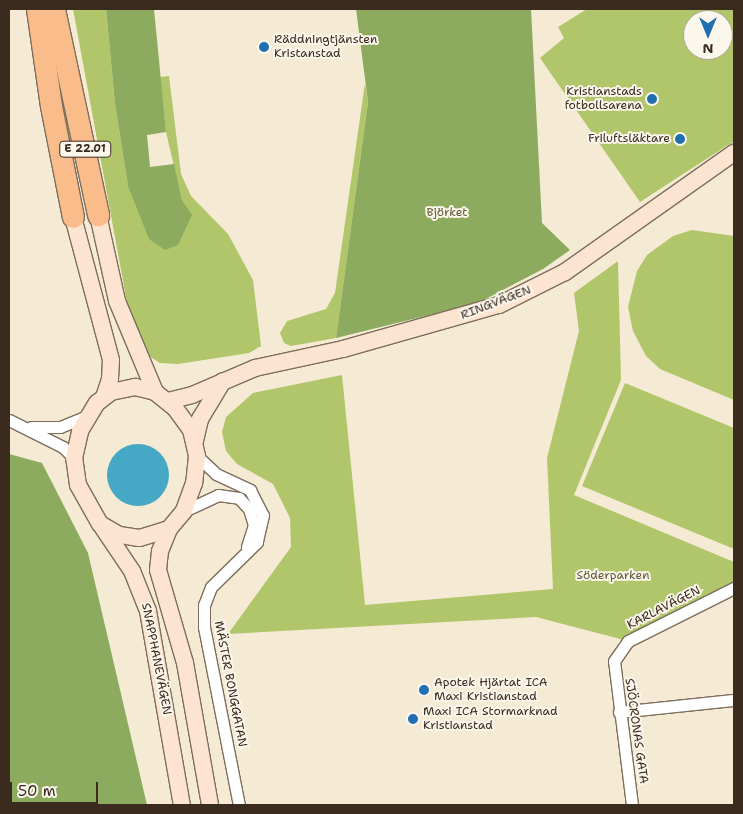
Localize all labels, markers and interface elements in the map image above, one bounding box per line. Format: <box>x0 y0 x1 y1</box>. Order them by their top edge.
north arrow <box>683 10 733 60</box>
place label: Räddningtjänsten Kristanstad <box>274 33 377 61</box>
text: N <box>702 40 714 58</box>
marker: Räddningtjänsten Kristanstad <box>258 41 270 53</box>
place label: Kristianstads fotbollsarena <box>565 85 642 113</box>
marker: Kristianstads fotbollsarena <box>646 93 658 105</box>
place label: Friluftsläktare <box>588 132 670 146</box>
marker: Friluftsläktare <box>674 133 686 145</box>
road number: E 22.01 <box>59 140 111 158</box>
park label: Björket <box>426 206 468 220</box>
street label: RINGVÄGEN <box>459 283 533 323</box>
park label: Söderparken <box>576 569 650 583</box>
street label: KARLAVÄGEN <box>625 583 703 633</box>
street label: SNAPPHANEVÄGEN <box>138 602 174 716</box>
street label: MÄSTER BONGGATAN <box>211 620 249 748</box>
place label: Apotek Hjärtat ICA Maxi Kristianstad <box>434 676 547 704</box>
street label: SJÖCRONAS GATA <box>621 677 651 785</box>
marker: Apotek Hjärtat ICA Maxi Kristianstad <box>418 684 430 696</box>
place label: Maxi ICA Stormarknad Kristianstad <box>423 705 558 733</box>
marker: Maxi ICA Stormarknad Kristianstad <box>407 713 419 725</box>
scale bar <box>12 772 100 804</box>
text: 50 m <box>18 781 56 801</box>

